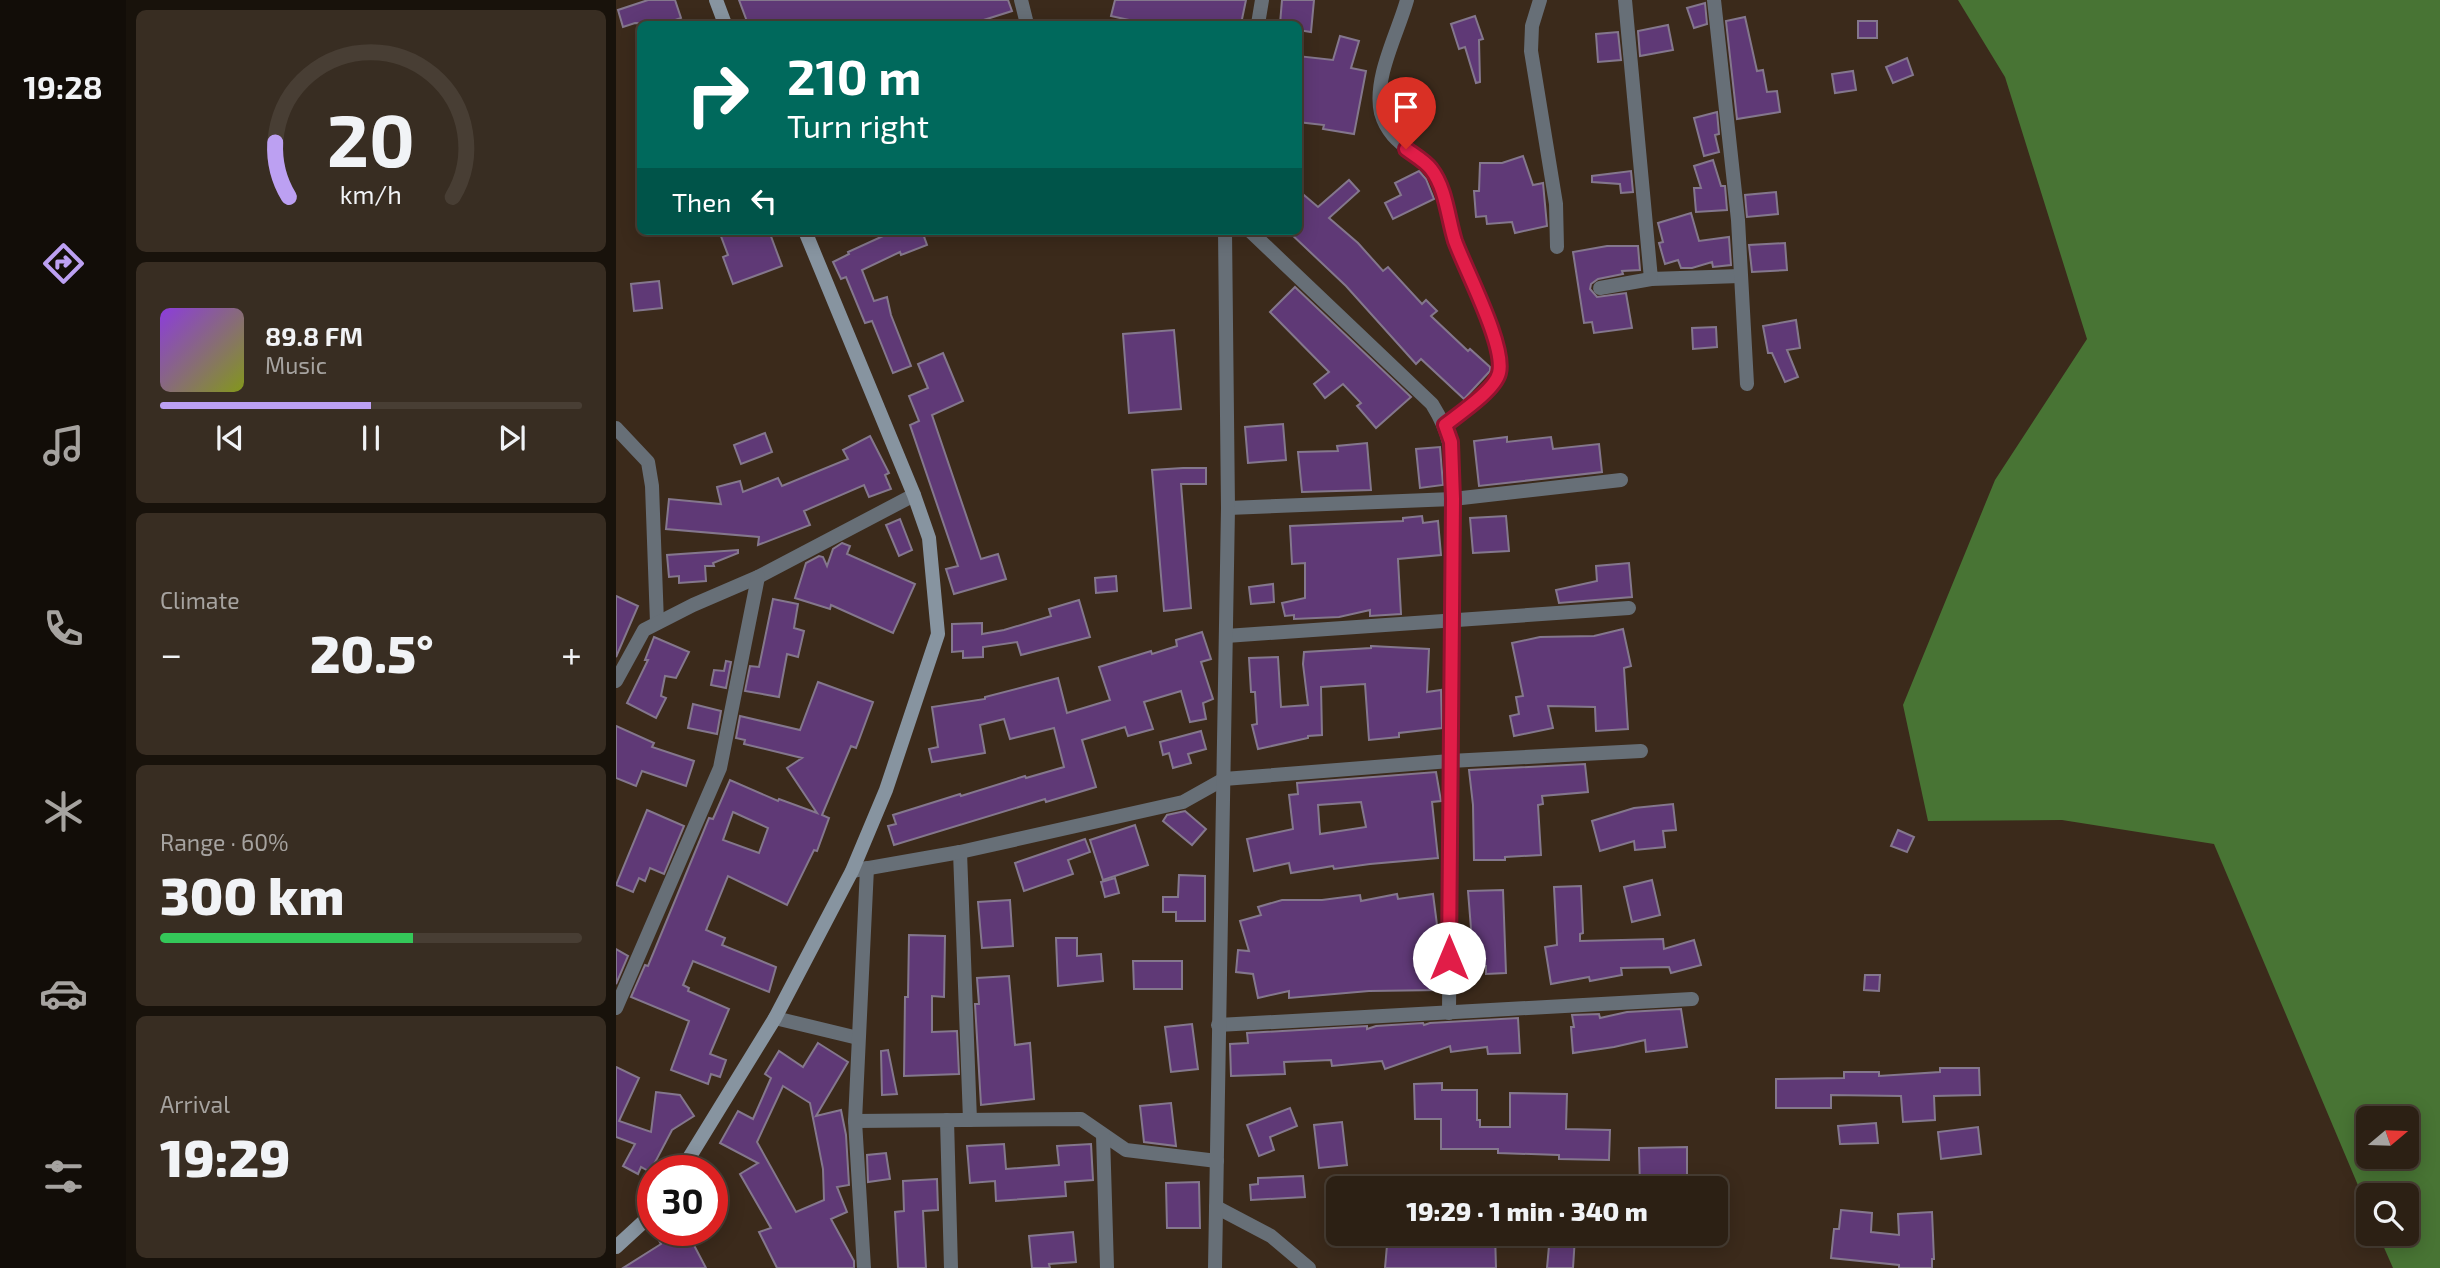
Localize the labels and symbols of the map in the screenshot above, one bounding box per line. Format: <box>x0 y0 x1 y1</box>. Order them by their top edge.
pin <box>1376 77 1436 149</box>
position arrow <box>1412 921 1486 995</box>
north arrow <box>2356 1106 2418 1169</box>
speed limit sign: 30 <box>637 1155 728 1246</box>

